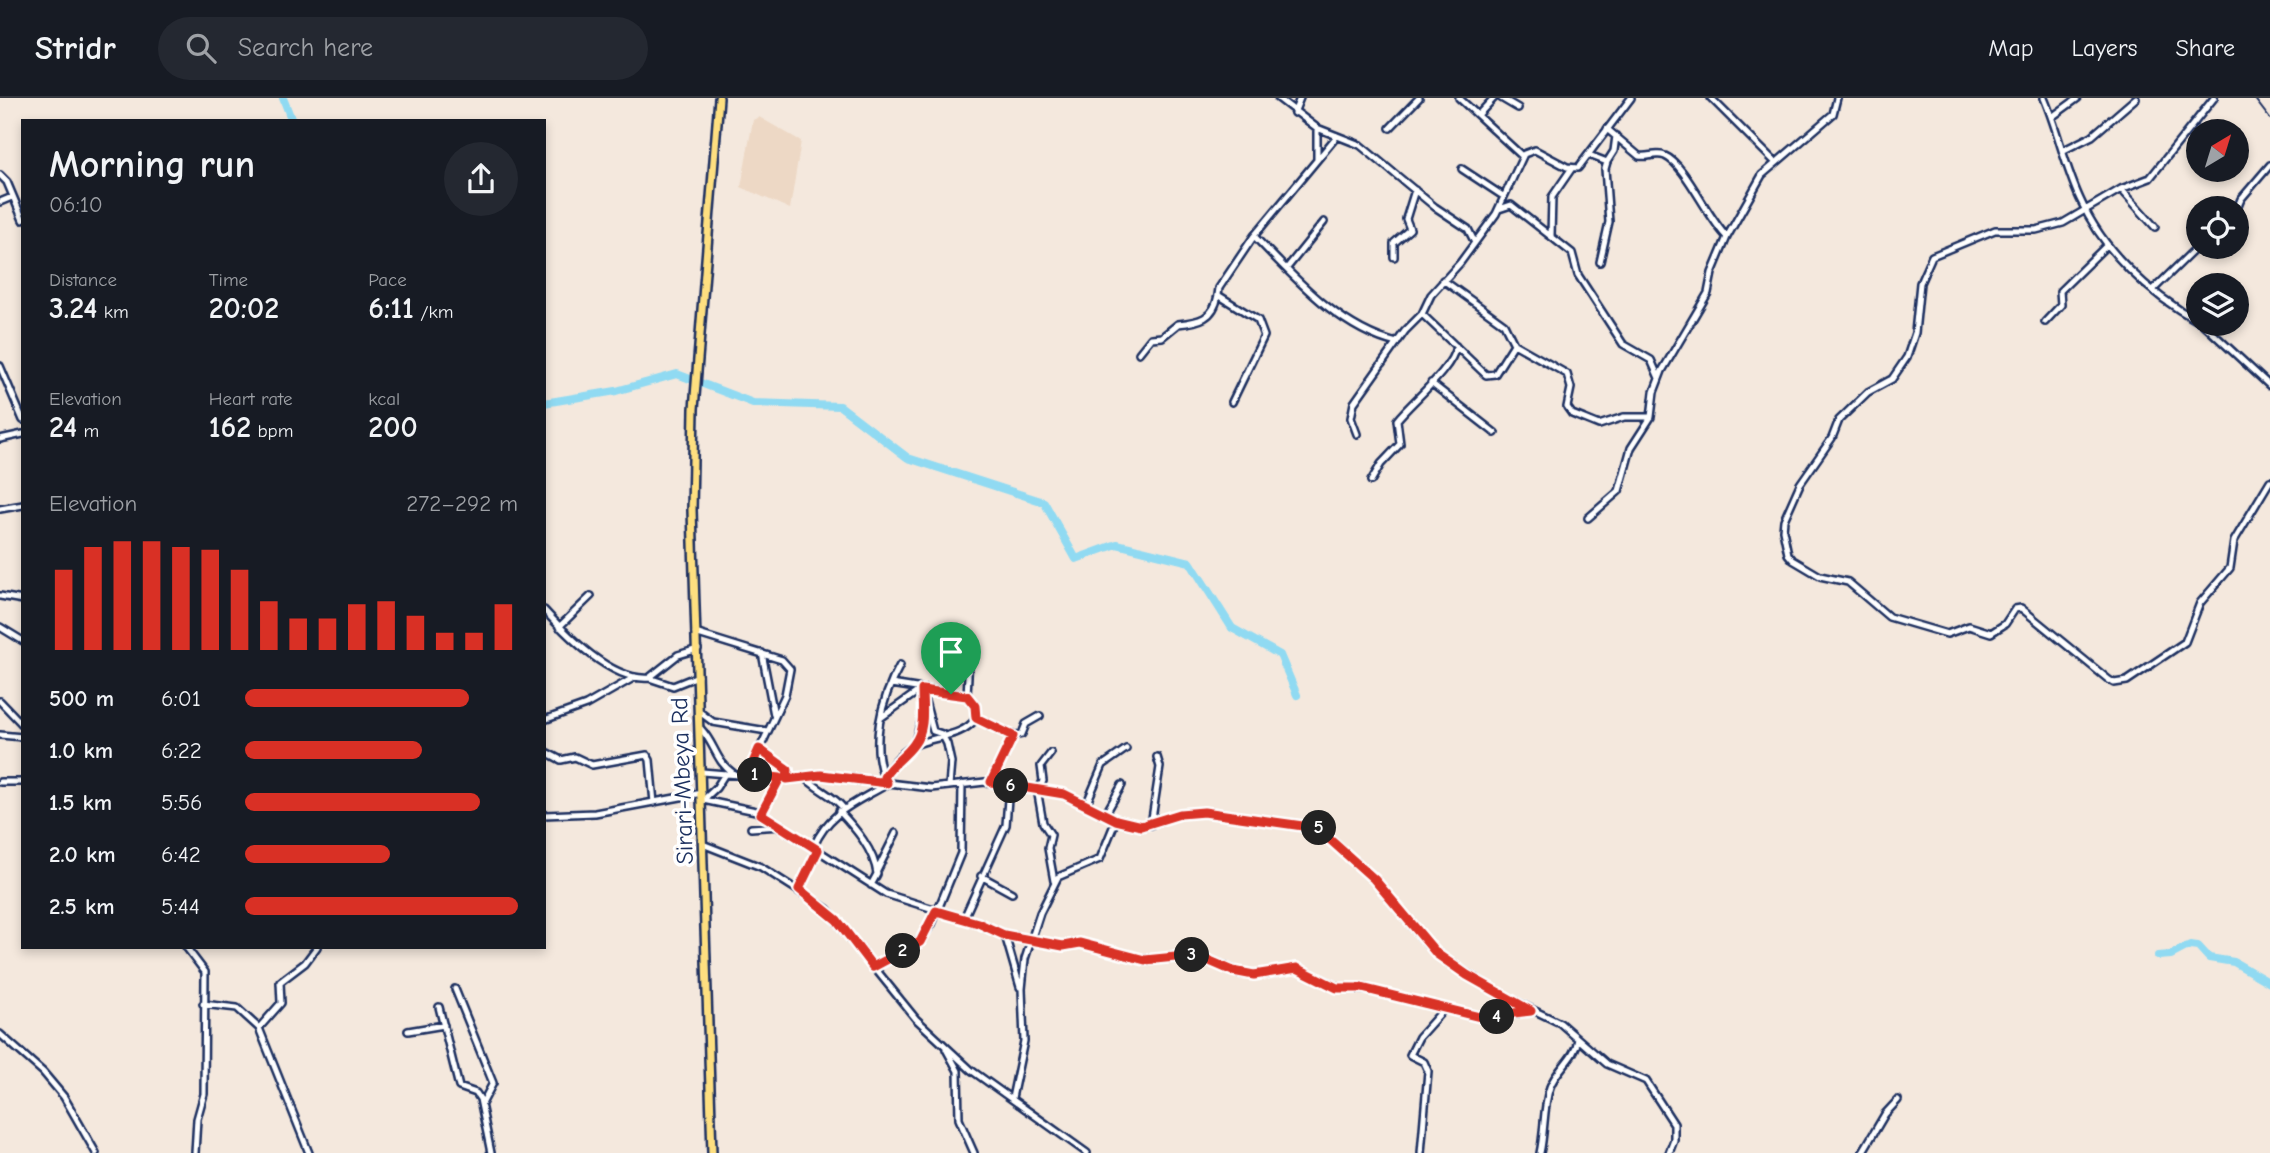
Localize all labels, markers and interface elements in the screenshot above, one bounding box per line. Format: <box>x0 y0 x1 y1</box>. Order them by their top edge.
search box <box>158 17 648 80</box>
text: Stridr <box>35 29 116 67</box>
icon: search <box>182 29 220 67</box>
text: Search here <box>238 33 373 63</box>
text: Map <box>1988 34 2034 62</box>
text: Layers <box>2072 34 2137 62</box>
text: Share <box>2175 34 2235 62</box>
north arrow <box>2186 119 2249 182</box>
map controls <box>2186 119 2249 336</box>
button: share <box>444 142 518 216</box>
text: Morning run <box>49 143 255 187</box>
text: 06:10 <box>49 191 103 218</box>
button: locate <box>2186 196 2249 259</box>
text: Distance <box>49 269 117 291</box>
text: Time <box>209 269 248 291</box>
text: Pace <box>368 269 407 291</box>
button: layers <box>2186 273 2249 336</box>
text: 3.24 <box>49 291 97 326</box>
text: 20:02 <box>209 291 279 326</box>
text: 6:11 <box>368 291 414 326</box>
text: km <box>97 301 129 323</box>
text: /km <box>414 301 453 323</box>
text: Elevation <box>49 388 122 410</box>
text: Heart rate <box>209 388 292 410</box>
text: kcal <box>368 388 400 410</box>
text: 24 <box>49 410 77 445</box>
text: 162 <box>209 410 251 445</box>
text: 200 <box>368 410 418 445</box>
text: m <box>77 420 99 442</box>
text: bpm <box>251 420 293 442</box>
text: Elevation <box>49 490 137 517</box>
text: 272–292 m <box>406 490 518 517</box>
pin <box>921 622 981 694</box>
icon: arrive <box>932 633 970 671</box>
text: 500 m <box>49 685 114 712</box>
text: 6:01 <box>161 685 201 712</box>
street label: Sirari-Mbeya Rd <box>665 697 699 865</box>
text: 1.0 km <box>49 737 113 764</box>
text: 6:22 <box>161 737 202 764</box>
pin: 1 <box>738 758 772 792</box>
text: 1 <box>751 763 758 785</box>
pin: 6 <box>993 768 1028 804</box>
text: 6 <box>1006 774 1015 796</box>
text: 1.5 km <box>49 789 112 816</box>
text: 5:56 <box>161 789 203 816</box>
pin: 5 <box>1302 810 1336 846</box>
text: 5 <box>1313 816 1324 838</box>
text: 2.0 km <box>49 841 115 868</box>
text: 6:42 <box>161 841 201 868</box>
text: 2.5 km <box>49 893 115 920</box>
text: 5:44 <box>161 893 200 920</box>
pin: 2 <box>886 934 920 968</box>
pin: 3 <box>1174 938 1210 972</box>
text: 2 <box>898 939 907 961</box>
text: 3 <box>1187 943 1196 965</box>
pin: 4 <box>1480 1000 1514 1034</box>
text: 4 <box>1492 1005 1501 1027</box>

